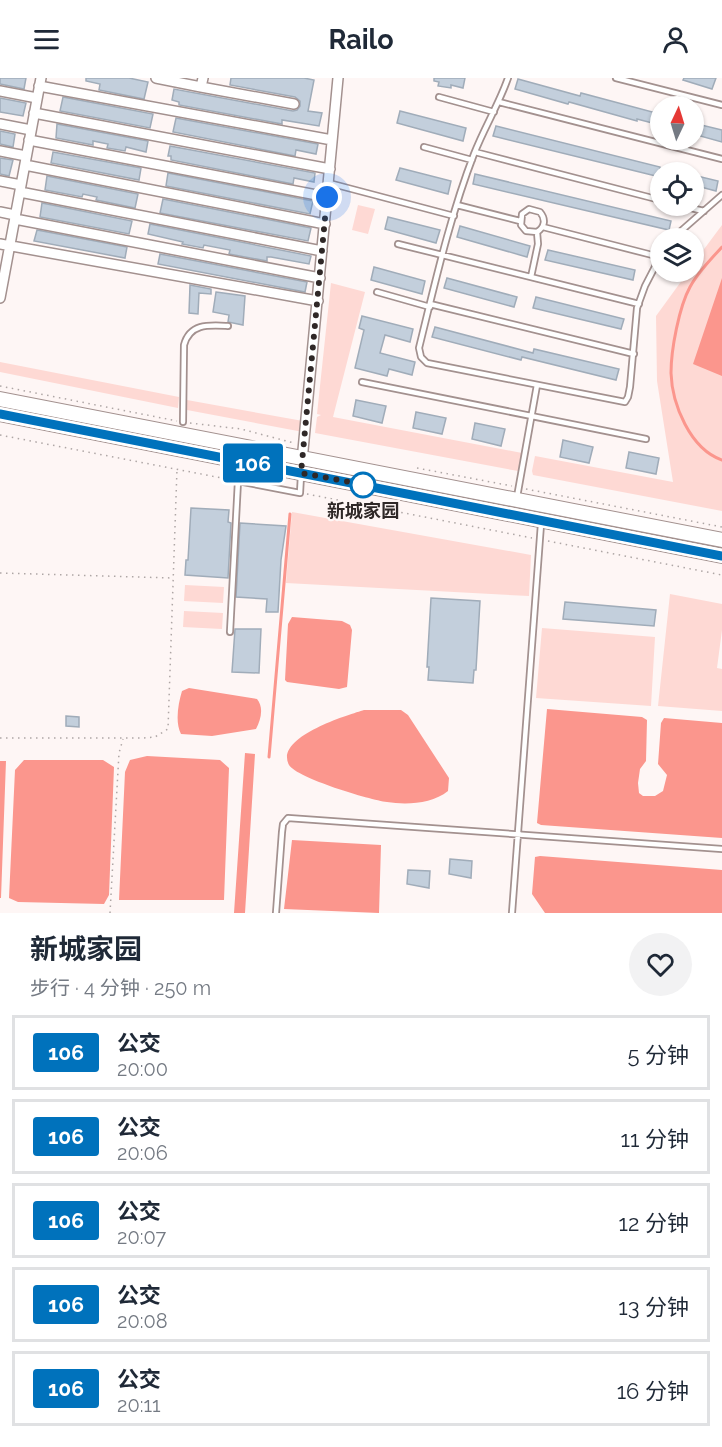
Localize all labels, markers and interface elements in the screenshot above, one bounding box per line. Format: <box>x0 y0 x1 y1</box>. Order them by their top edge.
icon: menu <box>30 23 63 56</box>
icon: person <box>659 23 692 56</box>
text: Railo <box>328 24 394 55</box>
north arrow <box>650 96 704 150</box>
map controls <box>650 96 704 282</box>
button: locate <box>650 162 704 216</box>
your location <box>312 182 342 212</box>
button: layers <box>650 228 704 282</box>
line badge: 106 <box>218 444 288 482</box>
text: 106 <box>235 451 271 476</box>
marker: 新城家园 <box>350 472 376 498</box>
place label: 新城家园 <box>327 500 399 521</box>
text: 新城家园 <box>30 933 142 966</box>
button: heart <box>629 933 692 996</box>
text: 步行 · 4 分钟 · 250 m <box>30 976 211 1000</box>
text: 公交 <box>117 1030 161 1056</box>
text: 106 <box>48 1040 84 1065</box>
text: 5 分钟 <box>627 1042 689 1068</box>
text: 20:00 <box>117 1057 168 1081</box>
text: 公交 <box>117 1114 161 1140</box>
text: 106 <box>48 1124 84 1149</box>
text: 11 分钟 <box>621 1126 689 1152</box>
text: 20:06 <box>117 1141 168 1165</box>
text: 公交 <box>117 1198 161 1224</box>
text: 106 <box>48 1208 84 1233</box>
text: 12 分钟 <box>619 1210 689 1236</box>
text: 20:07 <box>117 1225 166 1249</box>
text: 公交 <box>117 1282 161 1308</box>
text: 106 <box>48 1292 84 1317</box>
text: 13 分钟 <box>618 1294 689 1320</box>
text: 20:08 <box>117 1309 168 1333</box>
text: 公交 <box>117 1366 161 1392</box>
text: 106 <box>48 1376 84 1401</box>
text: 16 分钟 <box>617 1378 689 1404</box>
text: 20:11 <box>117 1393 161 1417</box>

